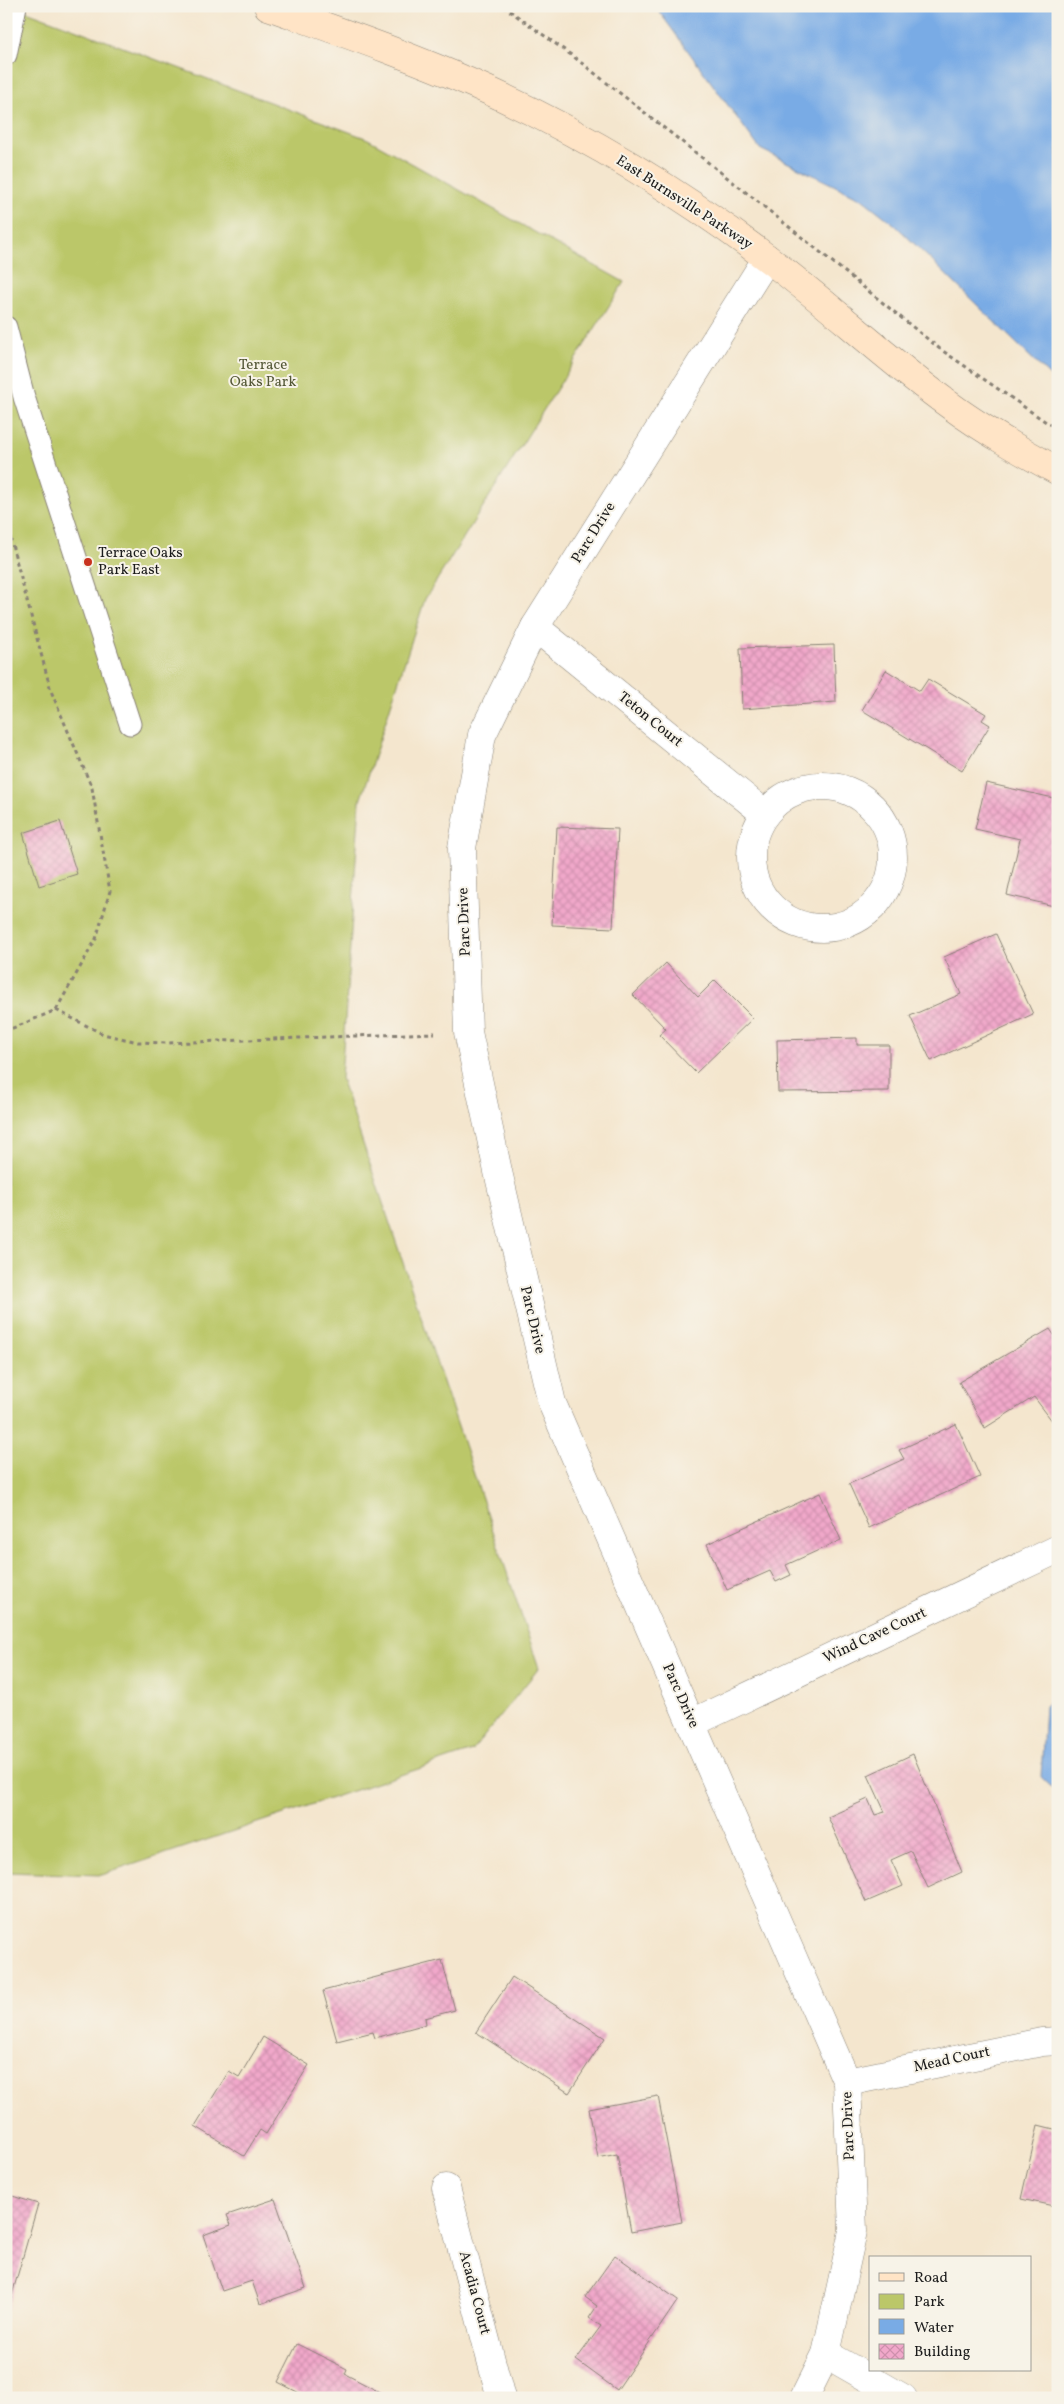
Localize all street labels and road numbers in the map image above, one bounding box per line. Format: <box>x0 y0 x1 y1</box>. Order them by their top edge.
street label: East Burnsville Parkway <box>612 151 756 255</box>
street label: Parc Drive <box>567 498 621 568</box>
street label: Teton Court <box>613 687 687 753</box>
street label: Parc Drive <box>453 887 477 957</box>
street label: Parc Drive <box>514 1284 550 1356</box>
street label: Wind Cave Court <box>820 1603 930 1669</box>
street label: Parc Drive <box>656 1660 704 1732</box>
street label: Mead Court <box>912 2042 992 2078</box>
street label: Parc Drive <box>837 2091 861 2161</box>
street label: Acadia Court <box>453 2249 495 2337</box>

